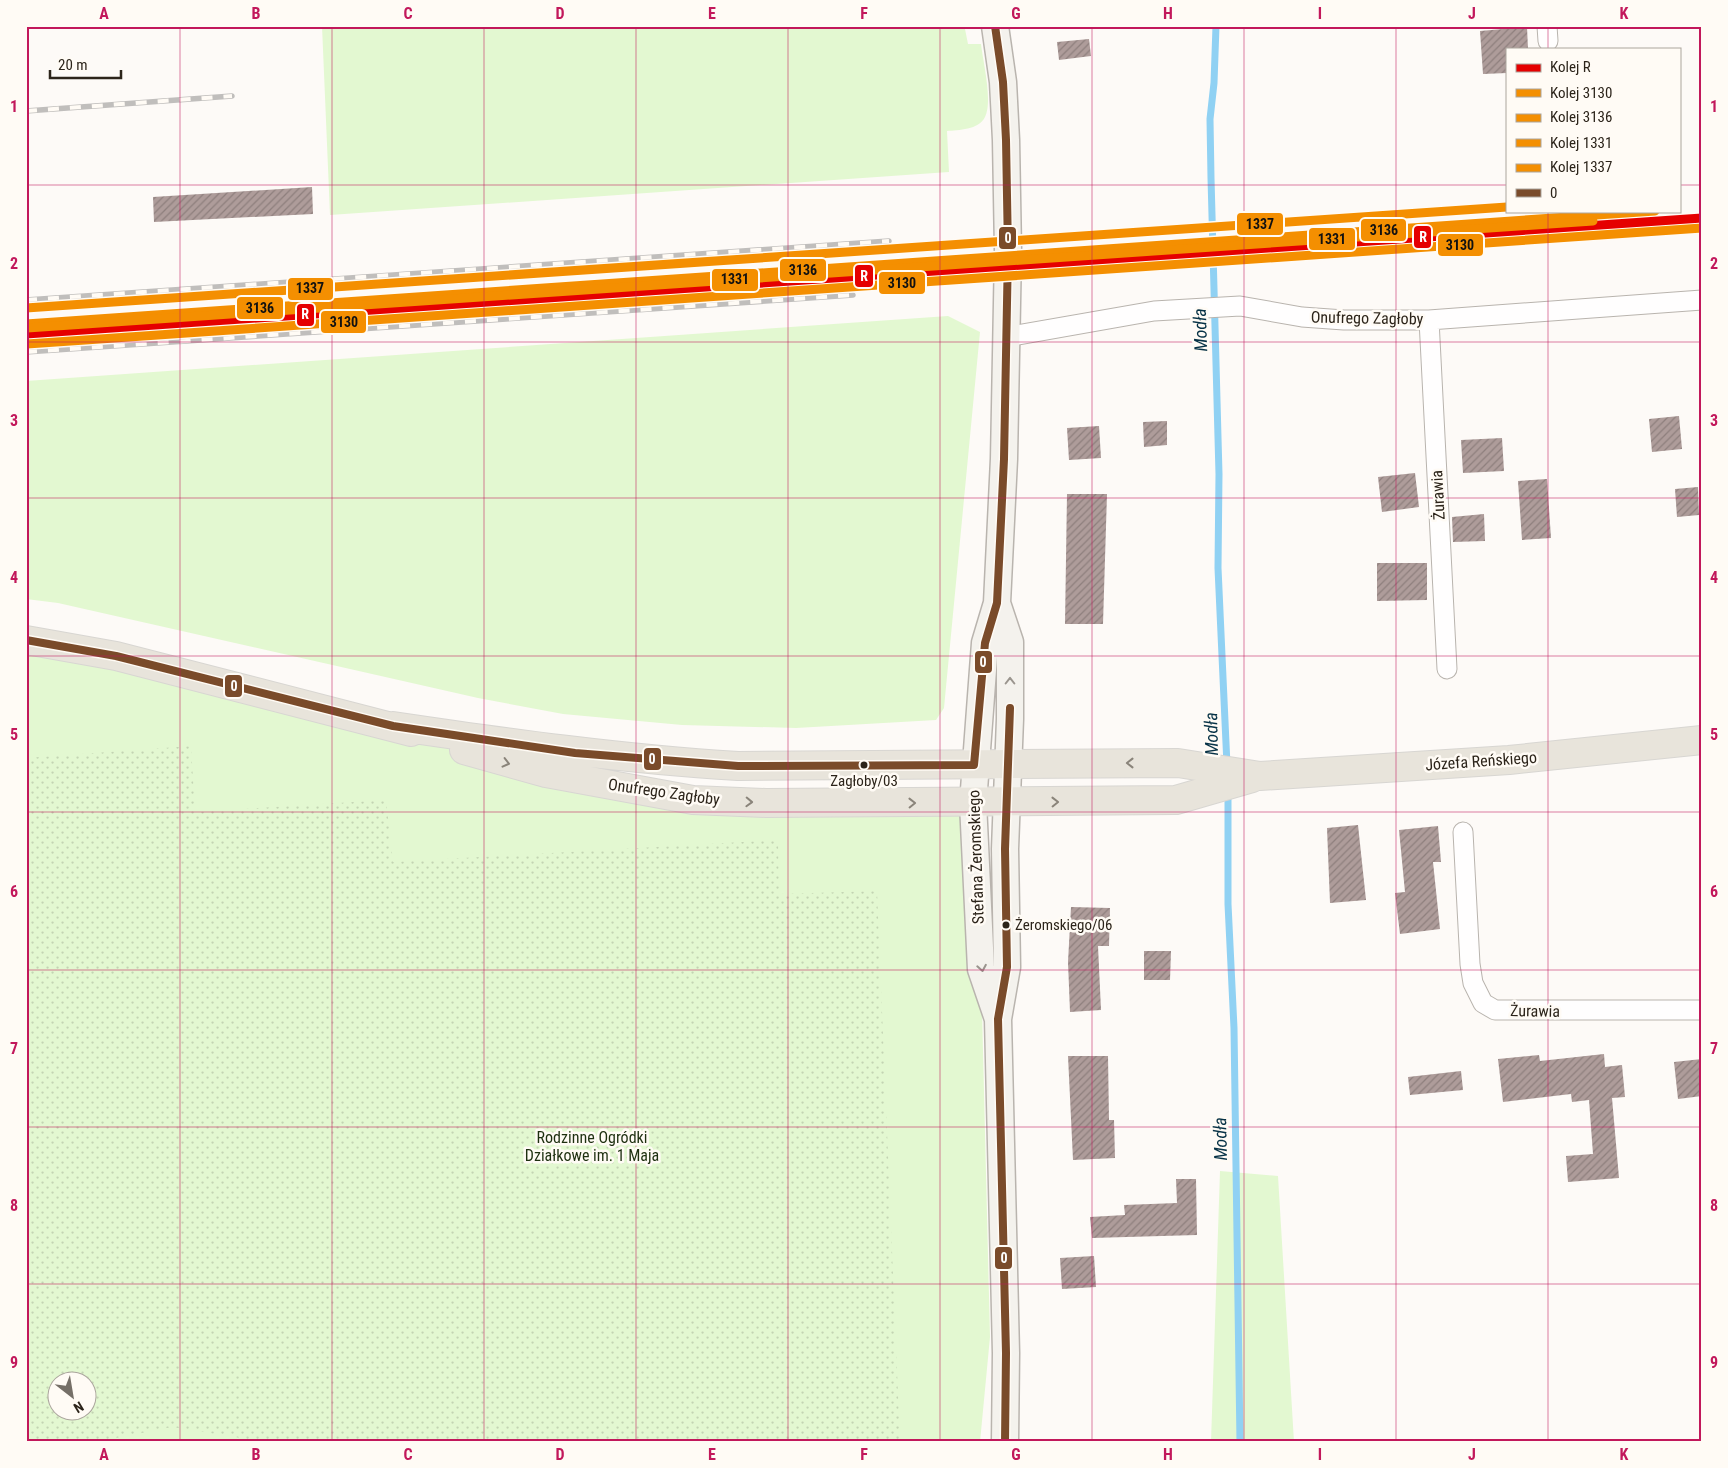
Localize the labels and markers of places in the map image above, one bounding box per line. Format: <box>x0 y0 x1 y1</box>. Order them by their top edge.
marker: Zagłoby/03 <box>859 760 869 770</box>
place label: Zagłoby/03 <box>830 772 898 790</box>
place label: Żeromskiego/06 <box>1015 916 1112 934</box>
marker: Żeromskiego/06 <box>1001 920 1011 930</box>

